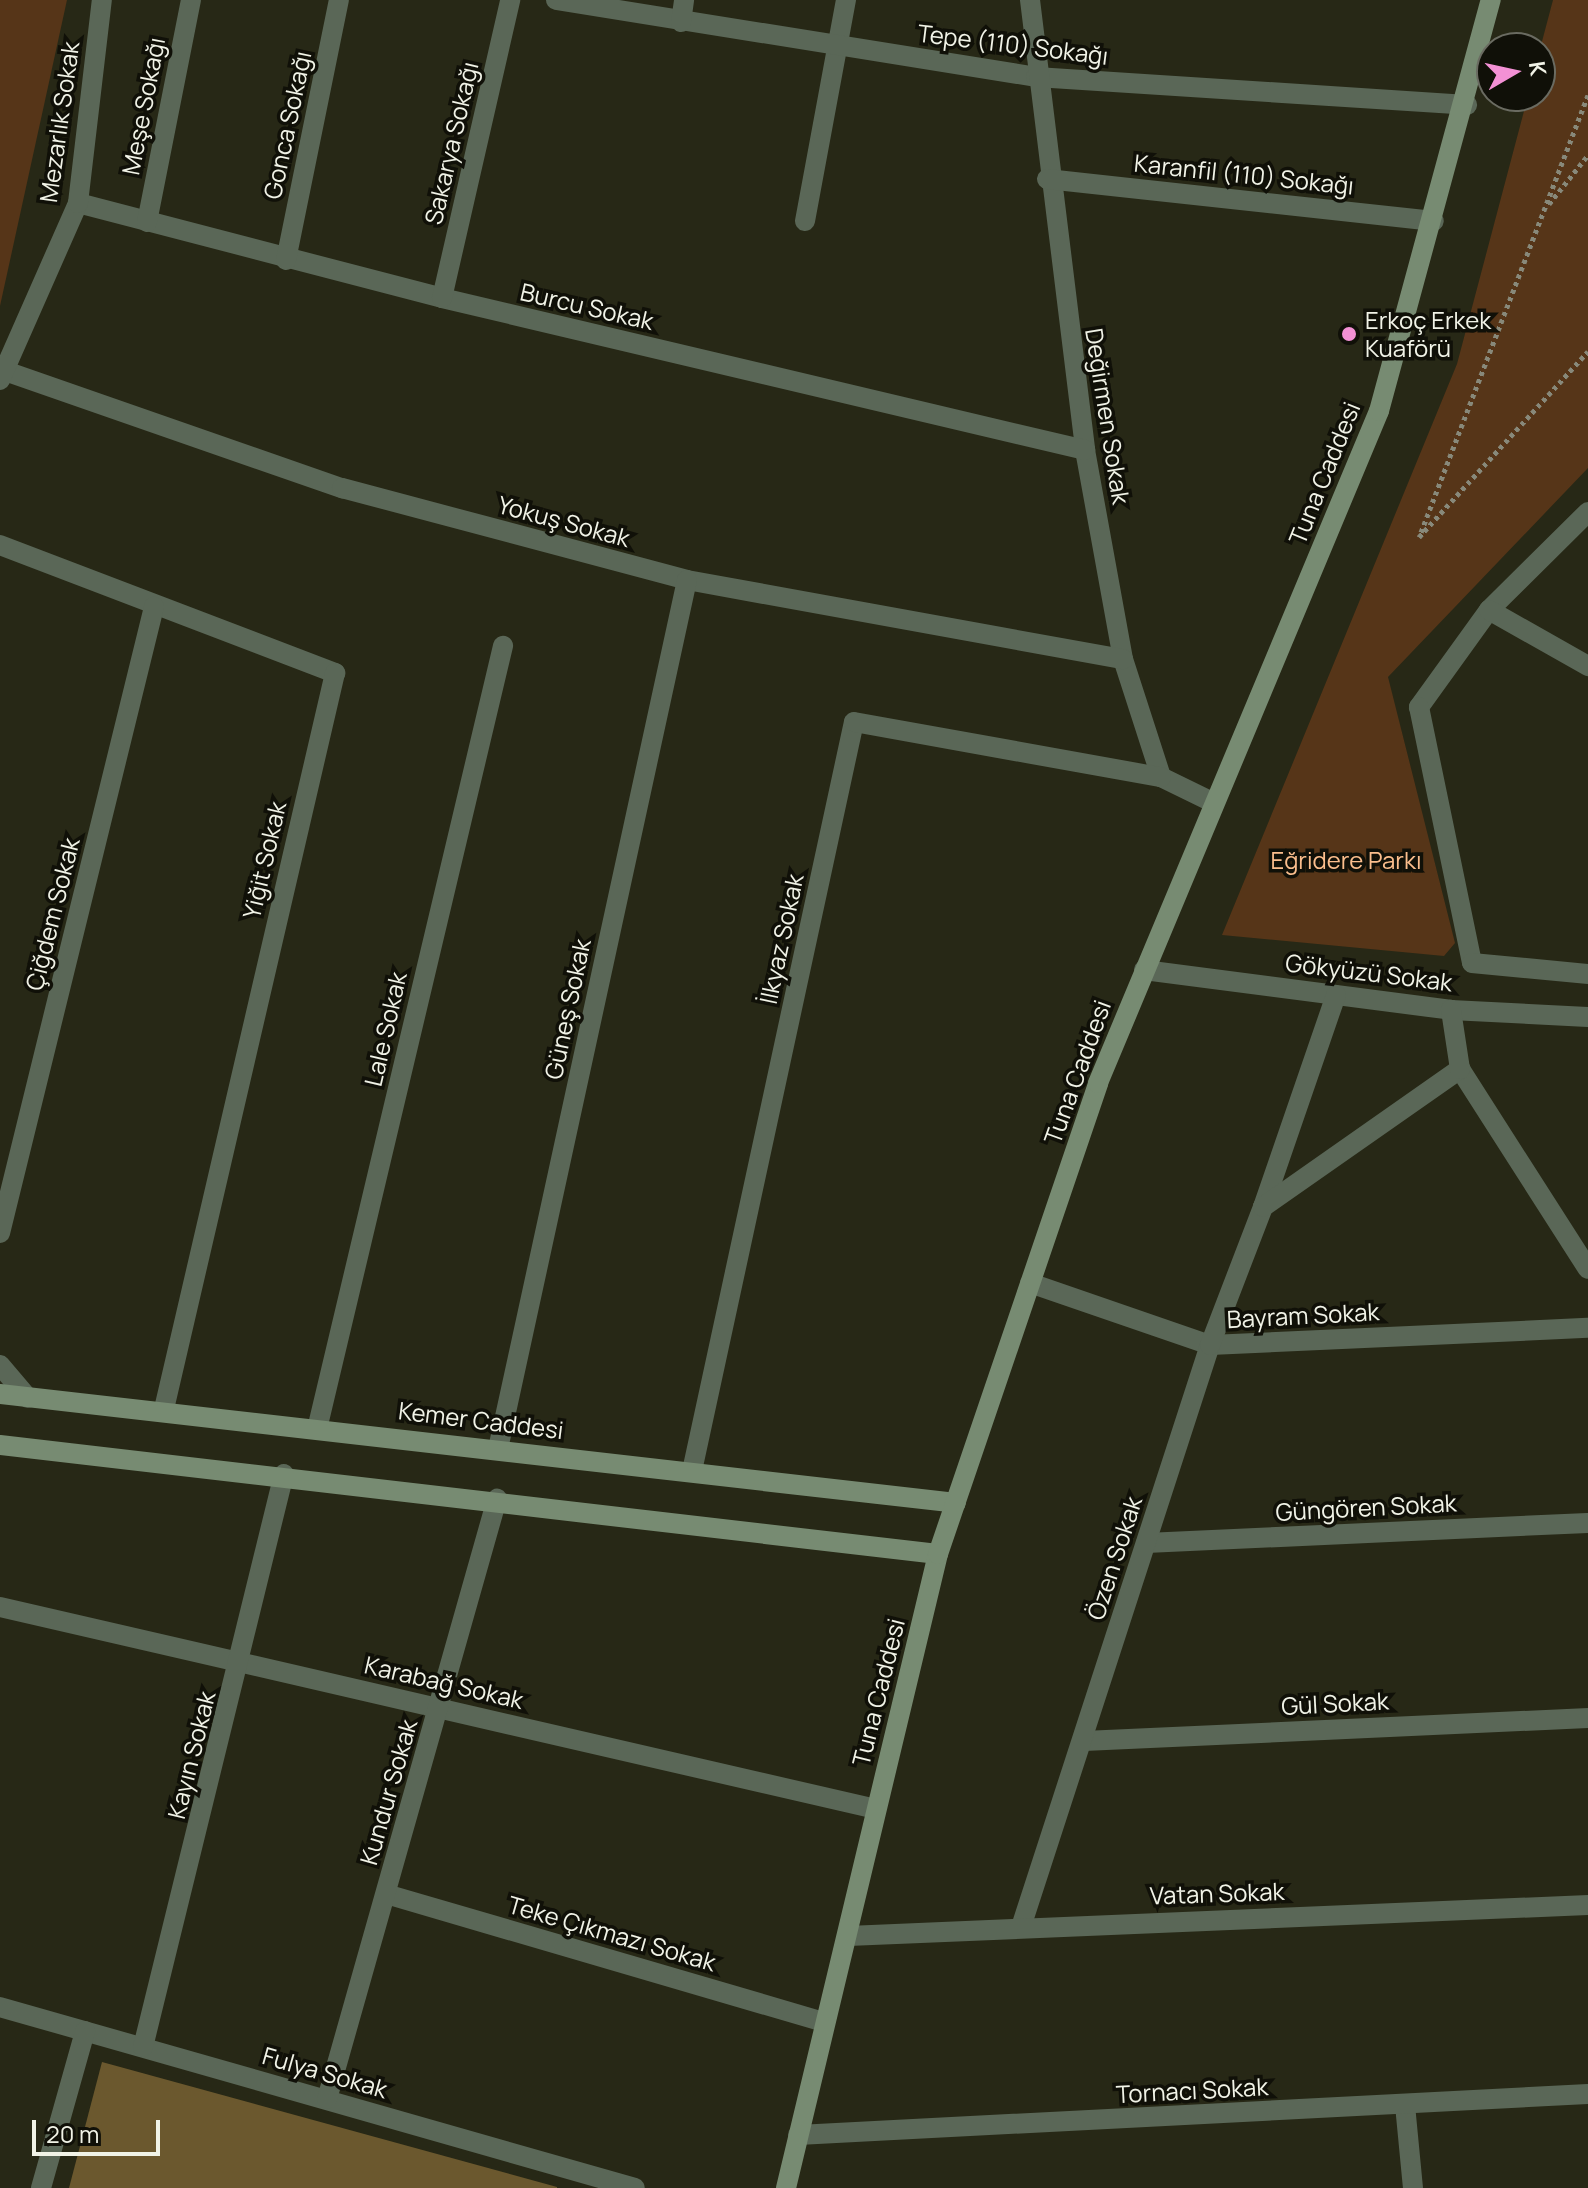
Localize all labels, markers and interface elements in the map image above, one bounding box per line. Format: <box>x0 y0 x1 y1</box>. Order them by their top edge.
street label: Tepe (110) Sokağı <box>916 18 1110 70</box>
north arrow <box>1476 32 1556 112</box>
street label: Meşe Sokağı <box>116 35 170 177</box>
street label: Mezarlık Sokak <box>33 40 85 204</box>
street label: Gonca Sokağı <box>257 48 317 202</box>
street label: Sakarya Sokağı <box>418 59 484 227</box>
text: K <box>1522 59 1554 78</box>
street label: Karanfil (110) Sokağı <box>1133 148 1355 200</box>
street label: Burcu Sokak <box>518 277 656 335</box>
place label: Erkoç Erkek Kuaförü <box>1365 306 1491 362</box>
marker: Erkoç Erkek Kuaförü <box>1340 325 1358 343</box>
street label: Değirmen Sokak <box>1080 326 1136 506</box>
street label: Tuna Caddesi <box>1282 398 1366 548</box>
street label: Yokuş Sokak <box>495 490 633 552</box>
street label: Yiğit Sokak <box>237 799 291 921</box>
street label: Çiğdem Sokak <box>19 835 85 993</box>
park label: Eğridere Parkı <box>1270 846 1422 874</box>
street label: İlkyaz Sokak <box>753 871 809 1007</box>
street label: Güneş Sokak <box>538 936 596 1082</box>
street label: Gökyüzü Sokak <box>1284 947 1454 997</box>
street label: Lale Sokak <box>358 969 412 1089</box>
street label: Tuna Caddesi <box>1038 996 1116 1148</box>
street label: Bayram Sokak <box>1226 1297 1380 1333</box>
street label: Kemer Caddesi <box>397 1396 565 1444</box>
street label: Güngören Sokak <box>1275 1488 1457 1526</box>
street label: Özen Sokak <box>1081 1493 1147 1623</box>
street label: Tuna Caddesi <box>846 1615 910 1769</box>
street label: Karabağ Sokak <box>362 1650 526 1714</box>
street label: Gül Sokak <box>1280 1686 1390 1720</box>
street label: Kayın Sokak <box>161 1688 221 1822</box>
street label: Kundur Sokak <box>353 1716 423 1868</box>
street label: Vatan Sokak <box>1149 1876 1285 1910</box>
street label: Teke Çıkmazı Sokak <box>505 1890 719 1976</box>
street label: Fulya Sokak <box>259 2040 391 2104</box>
street label: Tornacı Sokak <box>1115 2072 1269 2108</box>
scale bar <box>36 2104 164 2154</box>
text: 20 m <box>46 2117 99 2150</box>

